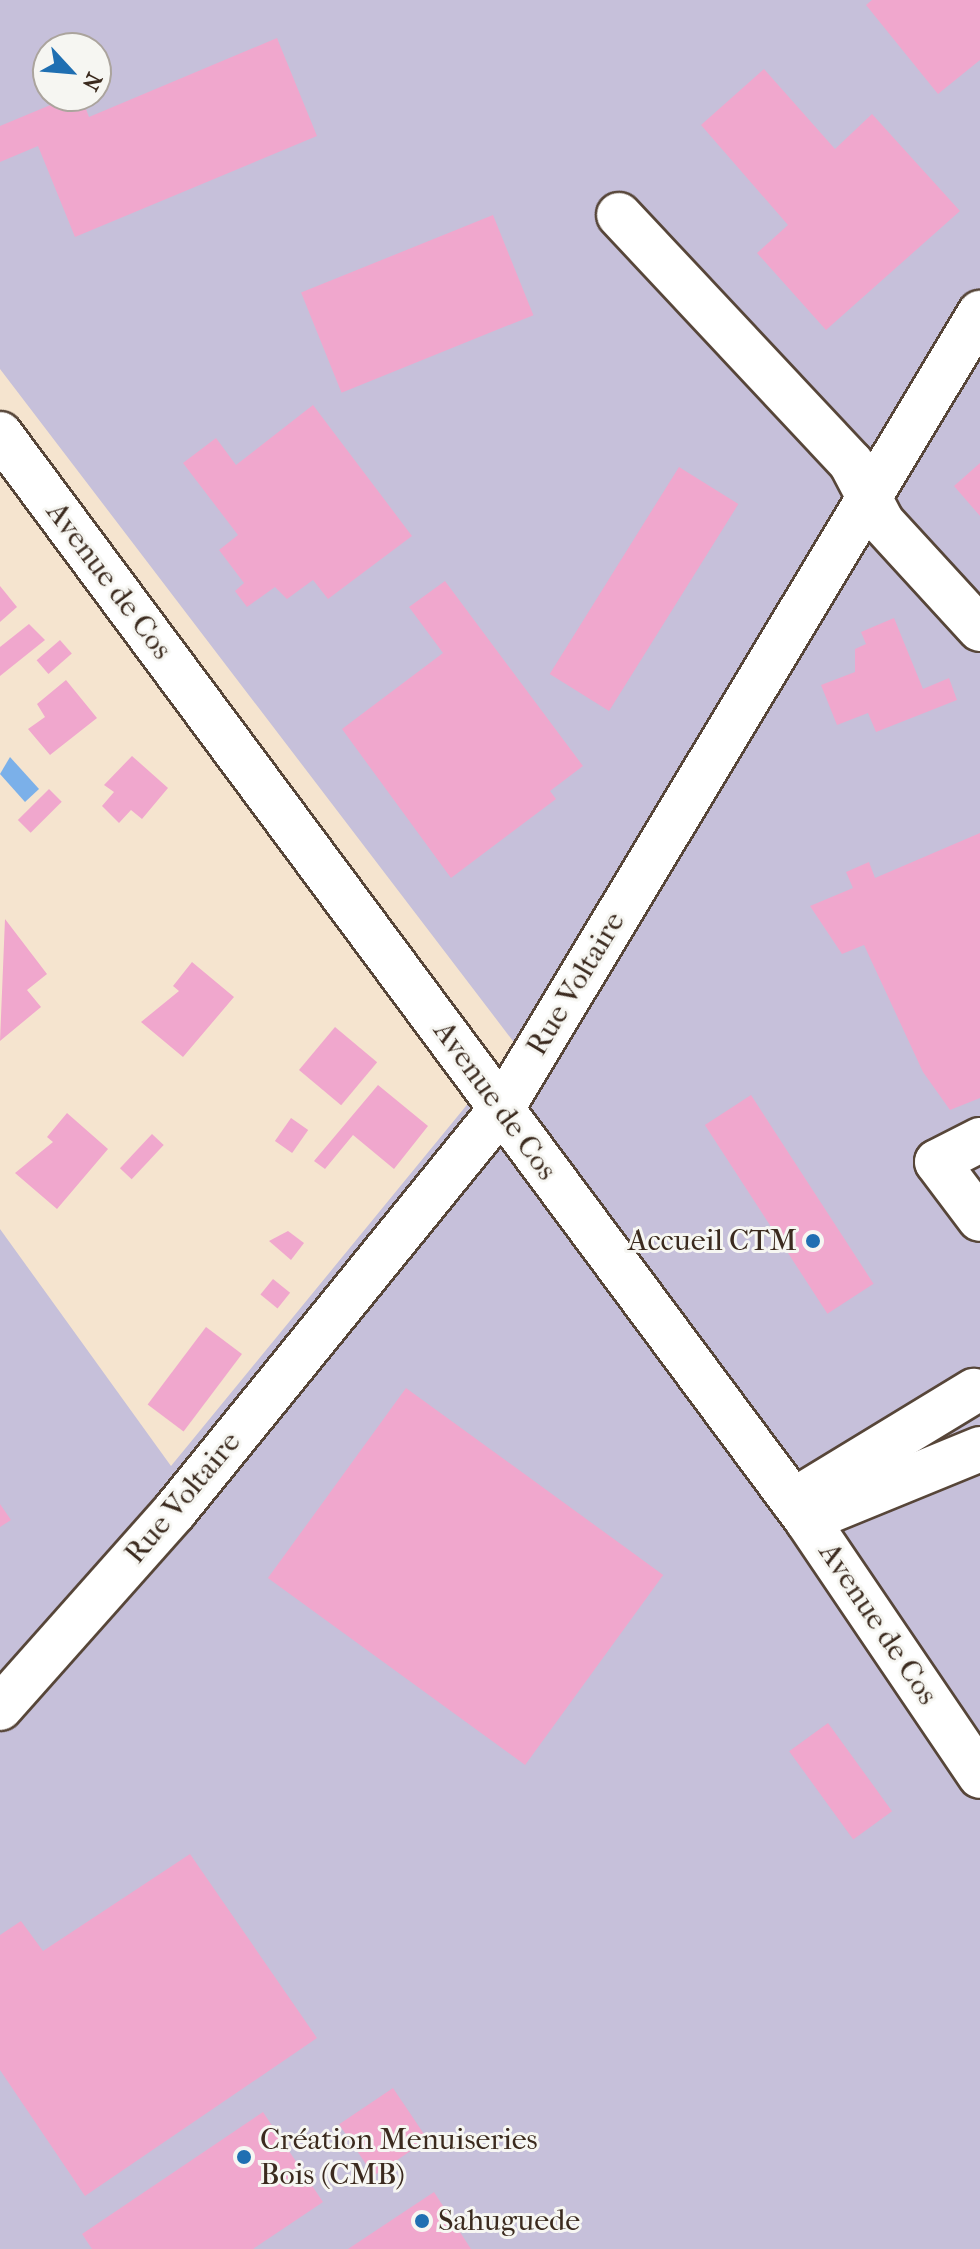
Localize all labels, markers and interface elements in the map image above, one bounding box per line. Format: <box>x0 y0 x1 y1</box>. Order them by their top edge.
north arrow <box>32 32 112 112</box>
text: N <box>76 68 107 95</box>
street label: Avenue de Cos <box>38 495 180 667</box>
street label: Rue Voltaire <box>519 906 633 1062</box>
street label: Avenue de Cos <box>425 1015 565 1187</box>
place label: Accueil CTM <box>628 1223 797 1259</box>
marker: Accueil CTM <box>804 1232 822 1250</box>
street label: Rue Voltaire <box>117 1425 249 1571</box>
street label: Avenue de Cos <box>811 1536 945 1712</box>
place label: Création Menuiseries Bois (CMB) <box>260 2122 538 2192</box>
marker: Création Menuiseries Bois (CMB) <box>235 2148 253 2166</box>
place label: Sahuguede <box>438 2203 580 2239</box>
marker: Sahuguede <box>413 2212 431 2230</box>

